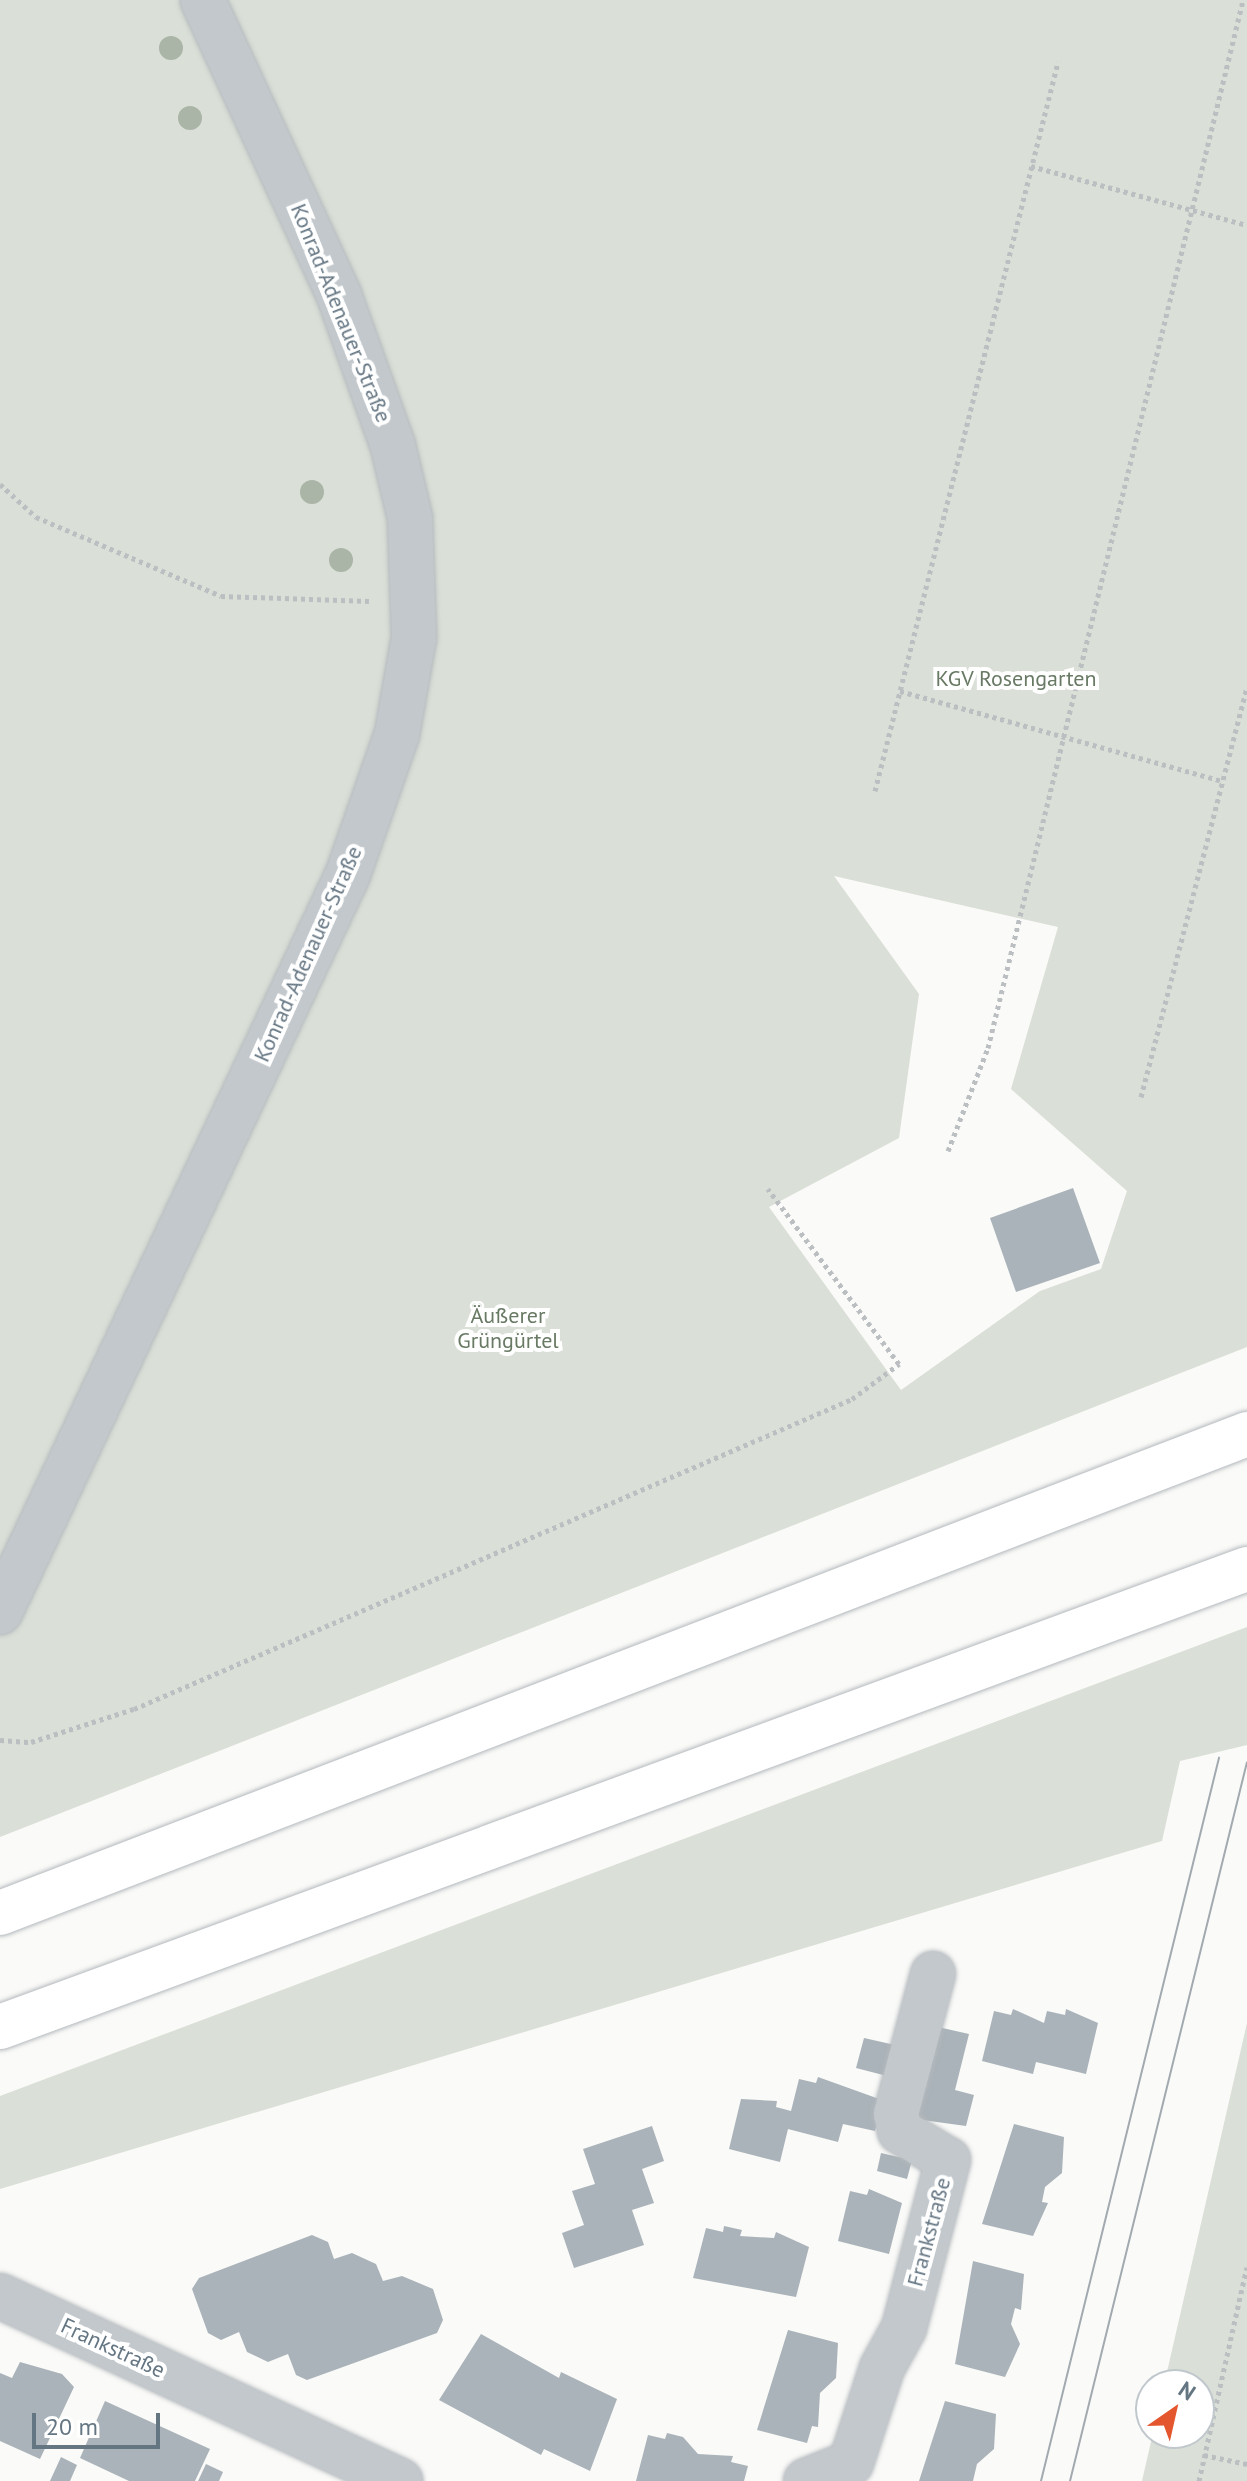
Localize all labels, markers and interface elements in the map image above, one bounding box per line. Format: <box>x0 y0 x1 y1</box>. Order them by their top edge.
street label: Konrad-Adenauer-Straße <box>285 200 397 426</box>
park label: KGV Rosengarten <box>935 666 1097 692</box>
street label: Konrad-Adenauer-Straße <box>248 842 368 1066</box>
park label: Äußerer Grüngürtel <box>457 1302 559 1354</box>
street label: Frankstraße <box>902 2175 956 2289</box>
street label: Frankstraße <box>57 2312 169 2384</box>
north arrow <box>1135 2369 1215 2449</box>
text: N <box>1173 2375 1201 2406</box>
scale bar <box>36 2397 164 2447</box>
text: 20 m <box>46 2411 98 2442</box>

